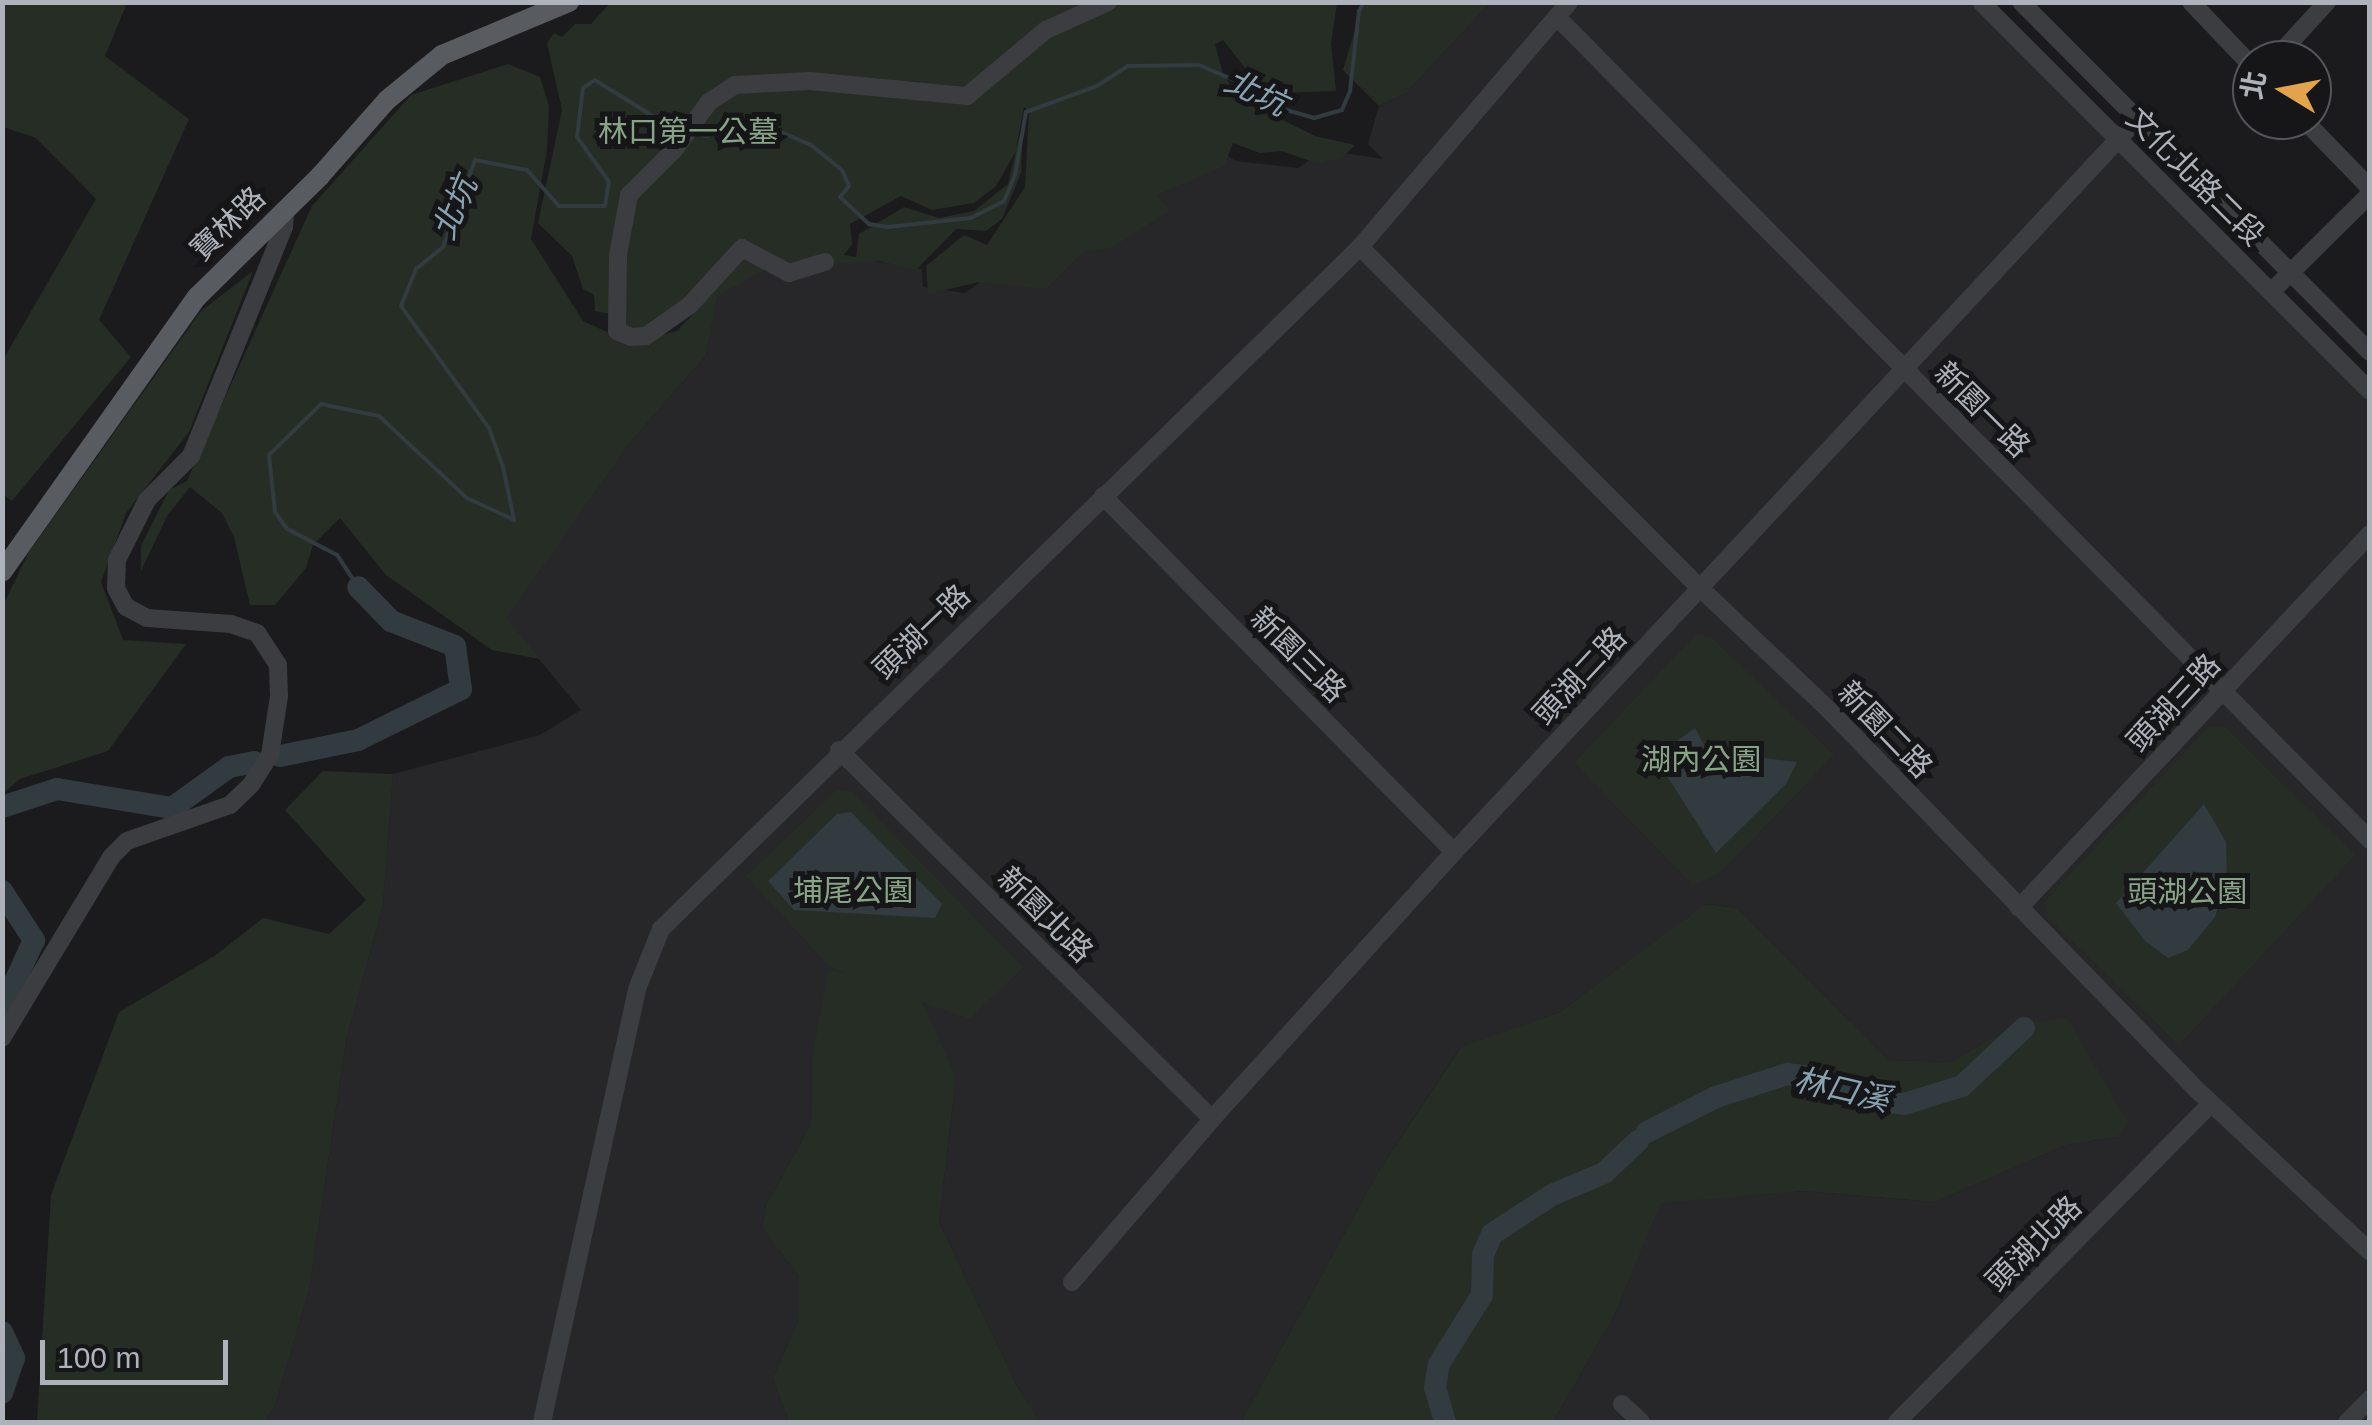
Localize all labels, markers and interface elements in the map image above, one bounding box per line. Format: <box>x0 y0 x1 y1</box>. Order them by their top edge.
north arrow <box>2232 40 2332 140</box>
water label: 北坑 <box>1219 62 1293 124</box>
text: 北 <box>2236 69 2272 102</box>
street label: 文化北路二段 <box>2119 101 2271 253</box>
park label: 林口第一公墓 <box>598 114 778 150</box>
water label: 北坑 <box>425 171 485 245</box>
street label: 寶林路 <box>183 180 273 268</box>
street label: 新園一路 <box>1927 355 2037 465</box>
street label: 頭湖一路 <box>866 577 978 687</box>
street label: 新園三路 <box>1243 600 1353 710</box>
street label: 頭湖二路 <box>1526 620 1634 732</box>
street label: 頭湖三路 <box>2120 647 2228 759</box>
street label: 新園二路 <box>1830 674 1940 786</box>
park label: 湖內公園 <box>1641 742 1761 778</box>
street label: 新園北路 <box>990 860 1100 970</box>
park label: 埔尾公園 <box>793 873 913 909</box>
park label: 頭湖公園 <box>2127 874 2247 910</box>
water label: 林口溪 <box>1791 1060 1893 1120</box>
street label: 頭湖北路 <box>1979 1189 2089 1299</box>
scale bar <box>45 1320 232 1382</box>
text: 100 m <box>57 1341 140 1374</box>

